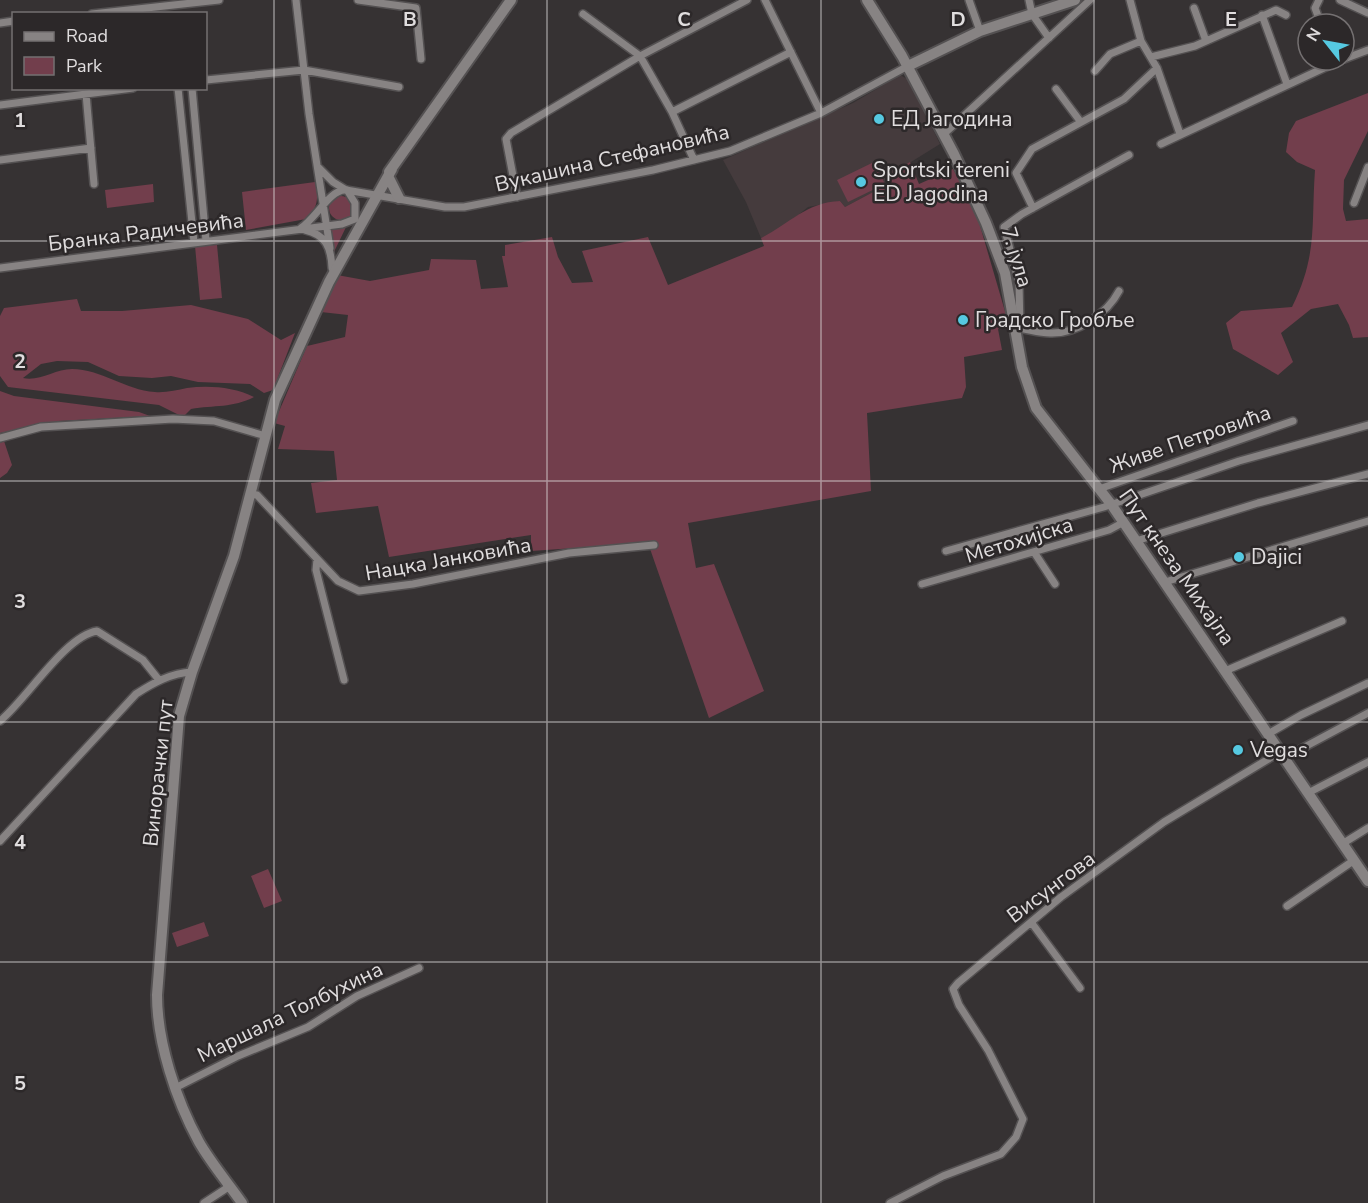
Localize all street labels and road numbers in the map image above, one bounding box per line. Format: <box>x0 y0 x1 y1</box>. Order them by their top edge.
street label: Вукашина Стефановића <box>492 117 732 199</box>
street label: Бранка Радичевића <box>47 206 245 258</box>
street label: 7. јула <box>995 223 1039 291</box>
street label: Живе Петровића <box>1106 398 1274 480</box>
street label: Пут кнеза Михајла <box>1113 483 1241 651</box>
street label: Метохијска <box>962 510 1076 570</box>
street label: Нацка Јанковића <box>363 531 533 587</box>
street label: Винорачки пут <box>136 698 180 848</box>
street label: Висунгова <box>1001 845 1101 929</box>
street label: Маршала Толбухина <box>193 955 387 1069</box>

